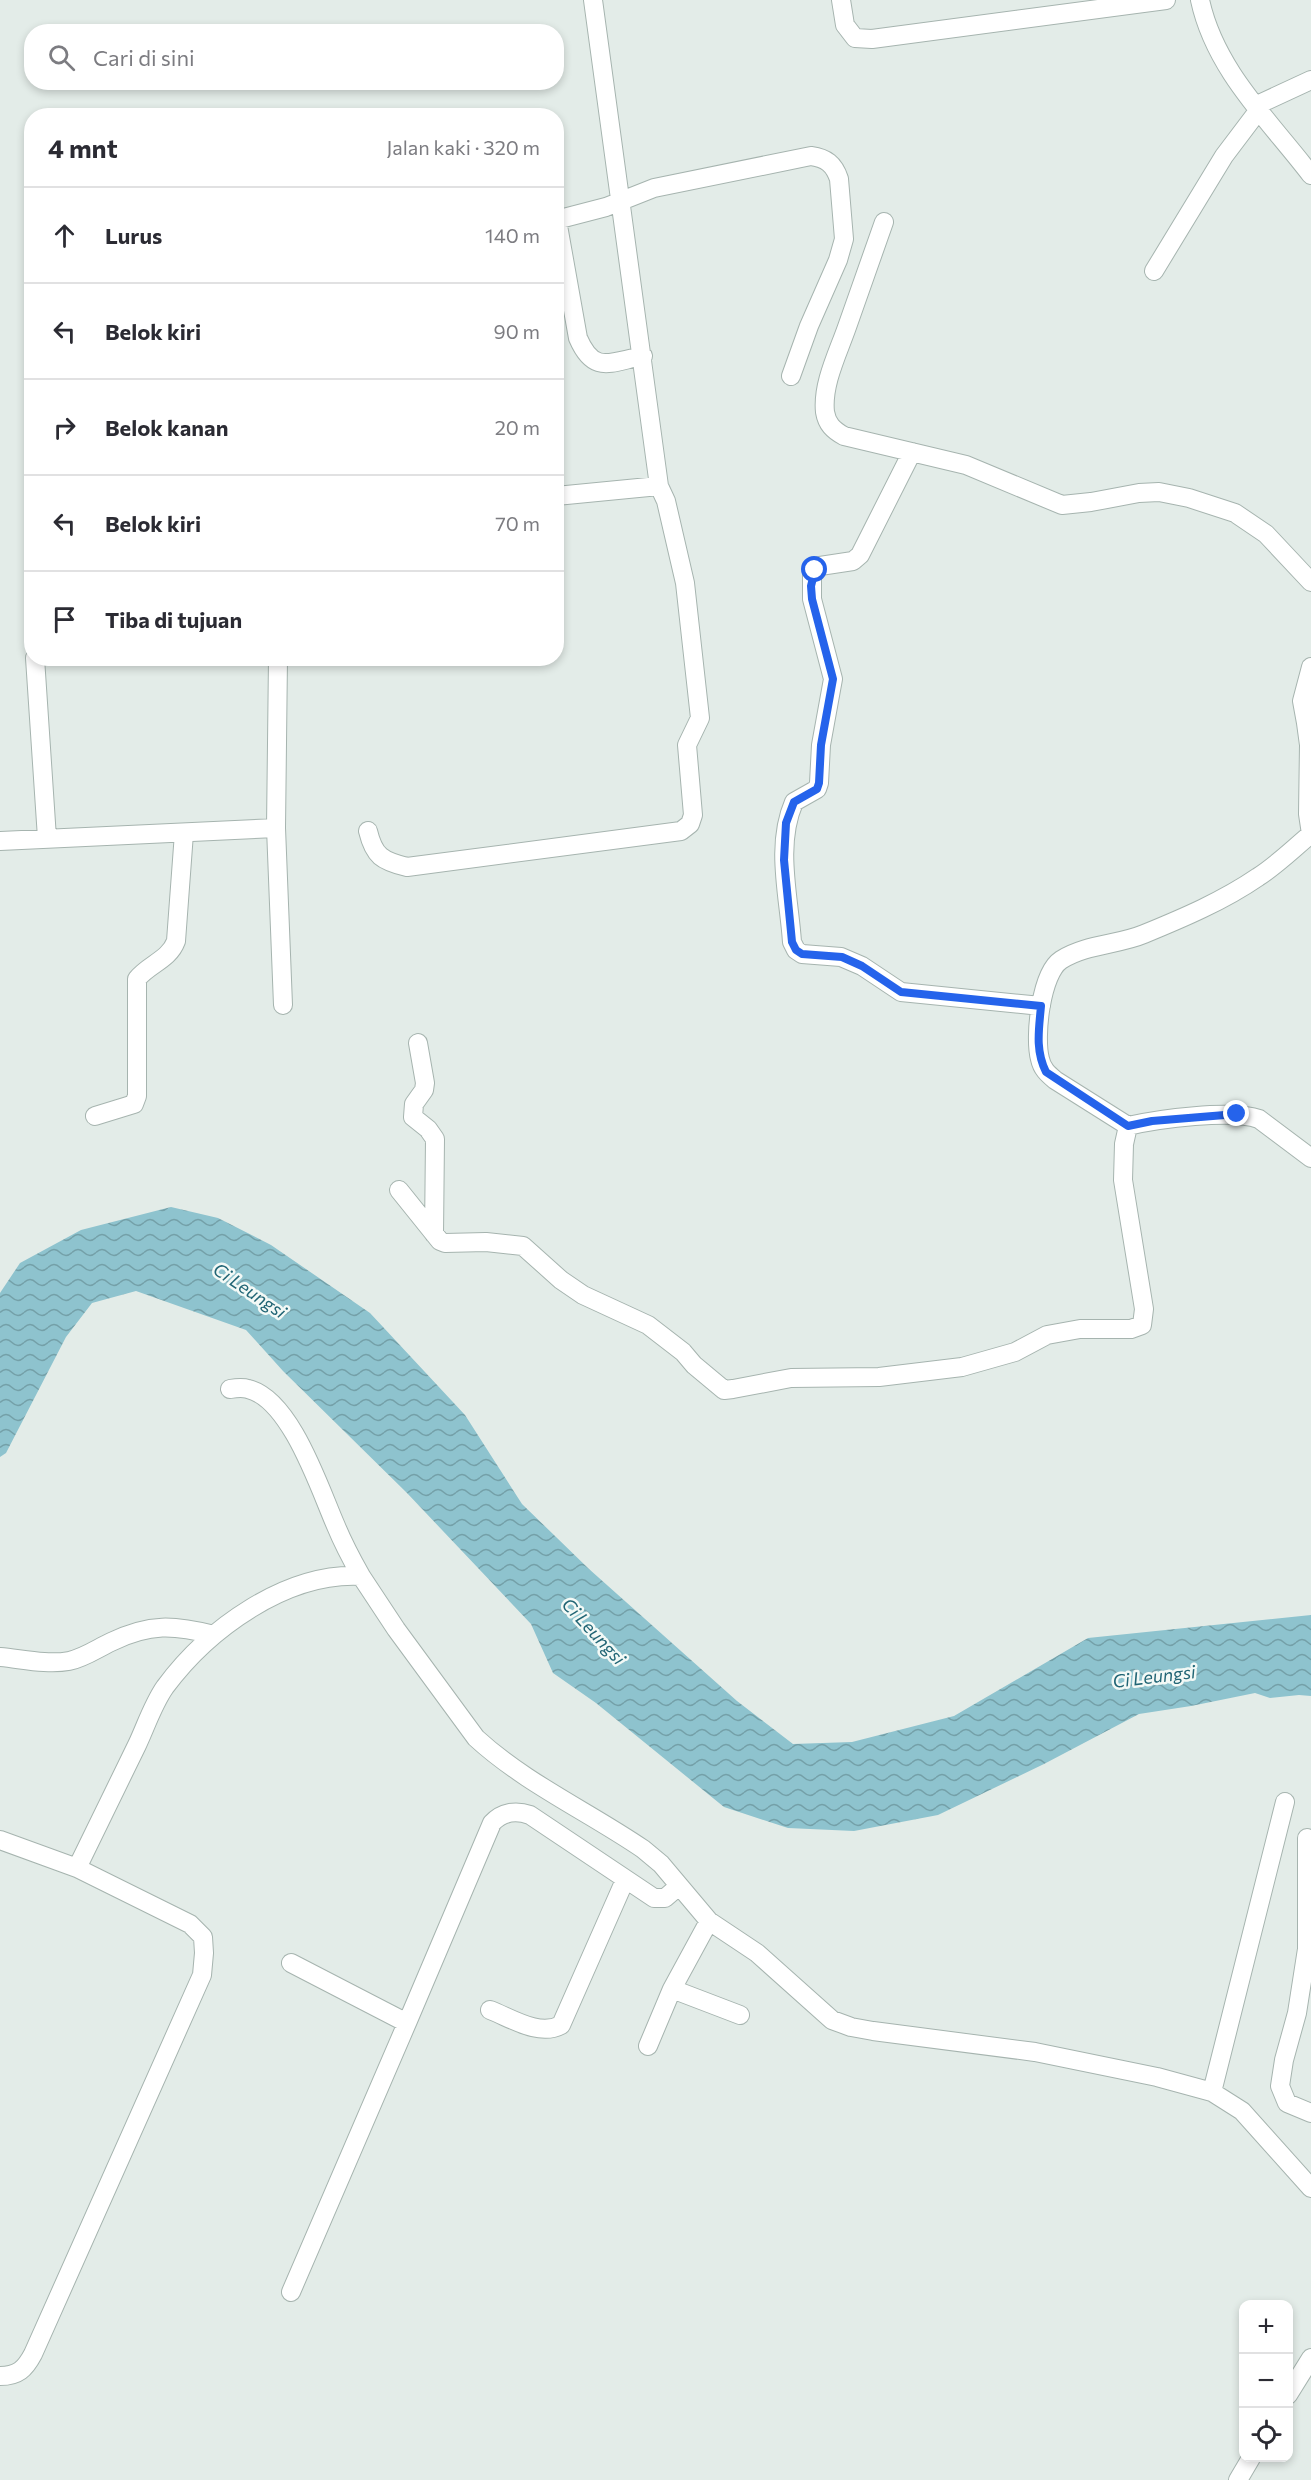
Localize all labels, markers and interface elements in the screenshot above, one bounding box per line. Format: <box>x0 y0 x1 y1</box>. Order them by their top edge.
search box <box>24 24 564 90</box>
icon: search <box>45 41 78 74</box>
text: Cari di sini <box>93 44 195 71</box>
text: 4 mnt <box>48 132 118 163</box>
text: Jalan kaki · 320 m <box>387 135 540 159</box>
icon: ahead <box>48 219 81 252</box>
text: Lurus <box>105 222 162 249</box>
text: 140 m <box>485 223 540 247</box>
icon: left <box>48 315 81 348</box>
text: Belok kiri <box>105 318 201 345</box>
text: 90 m <box>494 319 540 343</box>
icon: right <box>48 411 81 444</box>
text: Belok kanan <box>105 414 228 441</box>
text: 20 m <box>495 415 540 439</box>
icon: left <box>48 507 81 540</box>
text: Belok kiri <box>105 510 201 537</box>
text: 70 m <box>495 511 540 535</box>
route start <box>801 556 827 582</box>
icon: arrive <box>48 603 81 636</box>
text: Tiba di tujuan <box>105 606 242 633</box>
route end <box>1223 1100 1249 1126</box>
water label: Ci Leungsi <box>209 1258 292 1323</box>
water label: Ci Leungsi <box>558 1593 631 1670</box>
water label: Ci Leungsi <box>1111 1660 1198 1692</box>
map controls <box>1239 2300 1293 2462</box>
button: + <box>1239 2300 1293 2354</box>
button: − <box>1239 2354 1293 2408</box>
button: locate <box>1239 2408 1293 2462</box>

